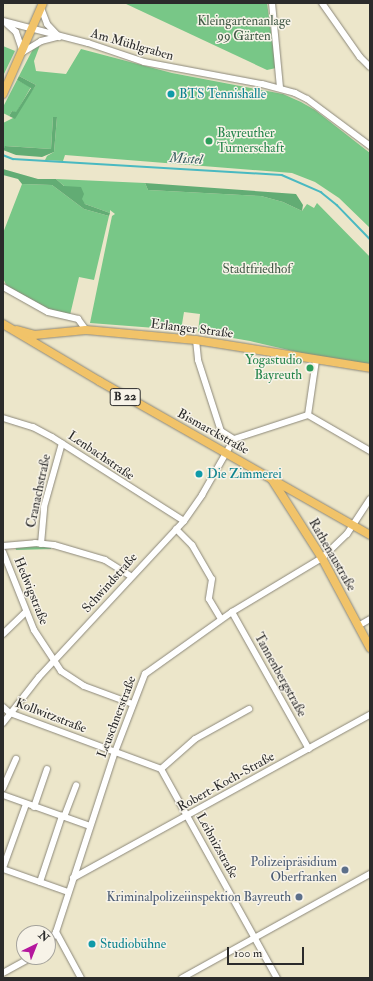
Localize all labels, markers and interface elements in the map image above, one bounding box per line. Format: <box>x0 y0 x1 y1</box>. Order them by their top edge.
park label: Kleingartenanlage 99 Gärten <box>197 14 291 45</box>
street label: Am Mühlgraben <box>89 26 175 64</box>
place label: BTS Tennishalle <box>179 86 266 102</box>
marker: BTS Tennishalle <box>166 89 176 99</box>
place label: Bayreuther Turnerschaft <box>217 126 284 157</box>
marker: Bayreuther Turnerschaft <box>204 136 214 146</box>
water label: Mistel <box>169 150 203 168</box>
park label: Stadtfriedhof <box>223 261 291 277</box>
street label: Erlanger Straße <box>150 316 234 342</box>
place label: Yogastudio Bayreuth <box>245 353 302 384</box>
marker: Yogastudio Bayreuth <box>305 363 315 373</box>
road number: B 22 <box>109 387 141 407</box>
street label: Bismarckstraße <box>175 406 251 458</box>
street label: Lenbachstraße <box>65 428 137 484</box>
street label: Cranachstraße <box>24 453 54 529</box>
place label: Die Zimmerei <box>207 466 282 482</box>
marker: Die Zimmerei <box>194 469 204 479</box>
street label: Rathenaustraße <box>305 516 359 594</box>
street label: Schwindstraße <box>79 550 141 616</box>
street label: Hedwigstraße <box>10 555 52 627</box>
street label: Tannenbergstraße <box>251 630 309 720</box>
street label: Leuschnerstraße <box>94 674 140 760</box>
street label: Kollwitzstraße <box>13 695 89 737</box>
street label: Robert-Koch-Straße <box>175 749 277 815</box>
street label: Leibnizstraße <box>193 811 241 881</box>
place label: Polizeipräsidium Oberfranken <box>250 855 337 886</box>
marker: Polizeipräsidium Oberfranken <box>340 865 350 875</box>
place label: Kriminalpolizeiinspektion Bayreuth <box>107 889 291 905</box>
marker: Kriminalpolizeiinspektion Bayreuth <box>294 892 304 902</box>
north arrow <box>16 925 56 965</box>
text: N <box>36 928 52 945</box>
place label: Studiobühne <box>100 936 166 952</box>
marker: Studiobühne <box>87 939 97 949</box>
scale bar <box>229 939 306 965</box>
text: 100 m <box>234 946 262 961</box>

